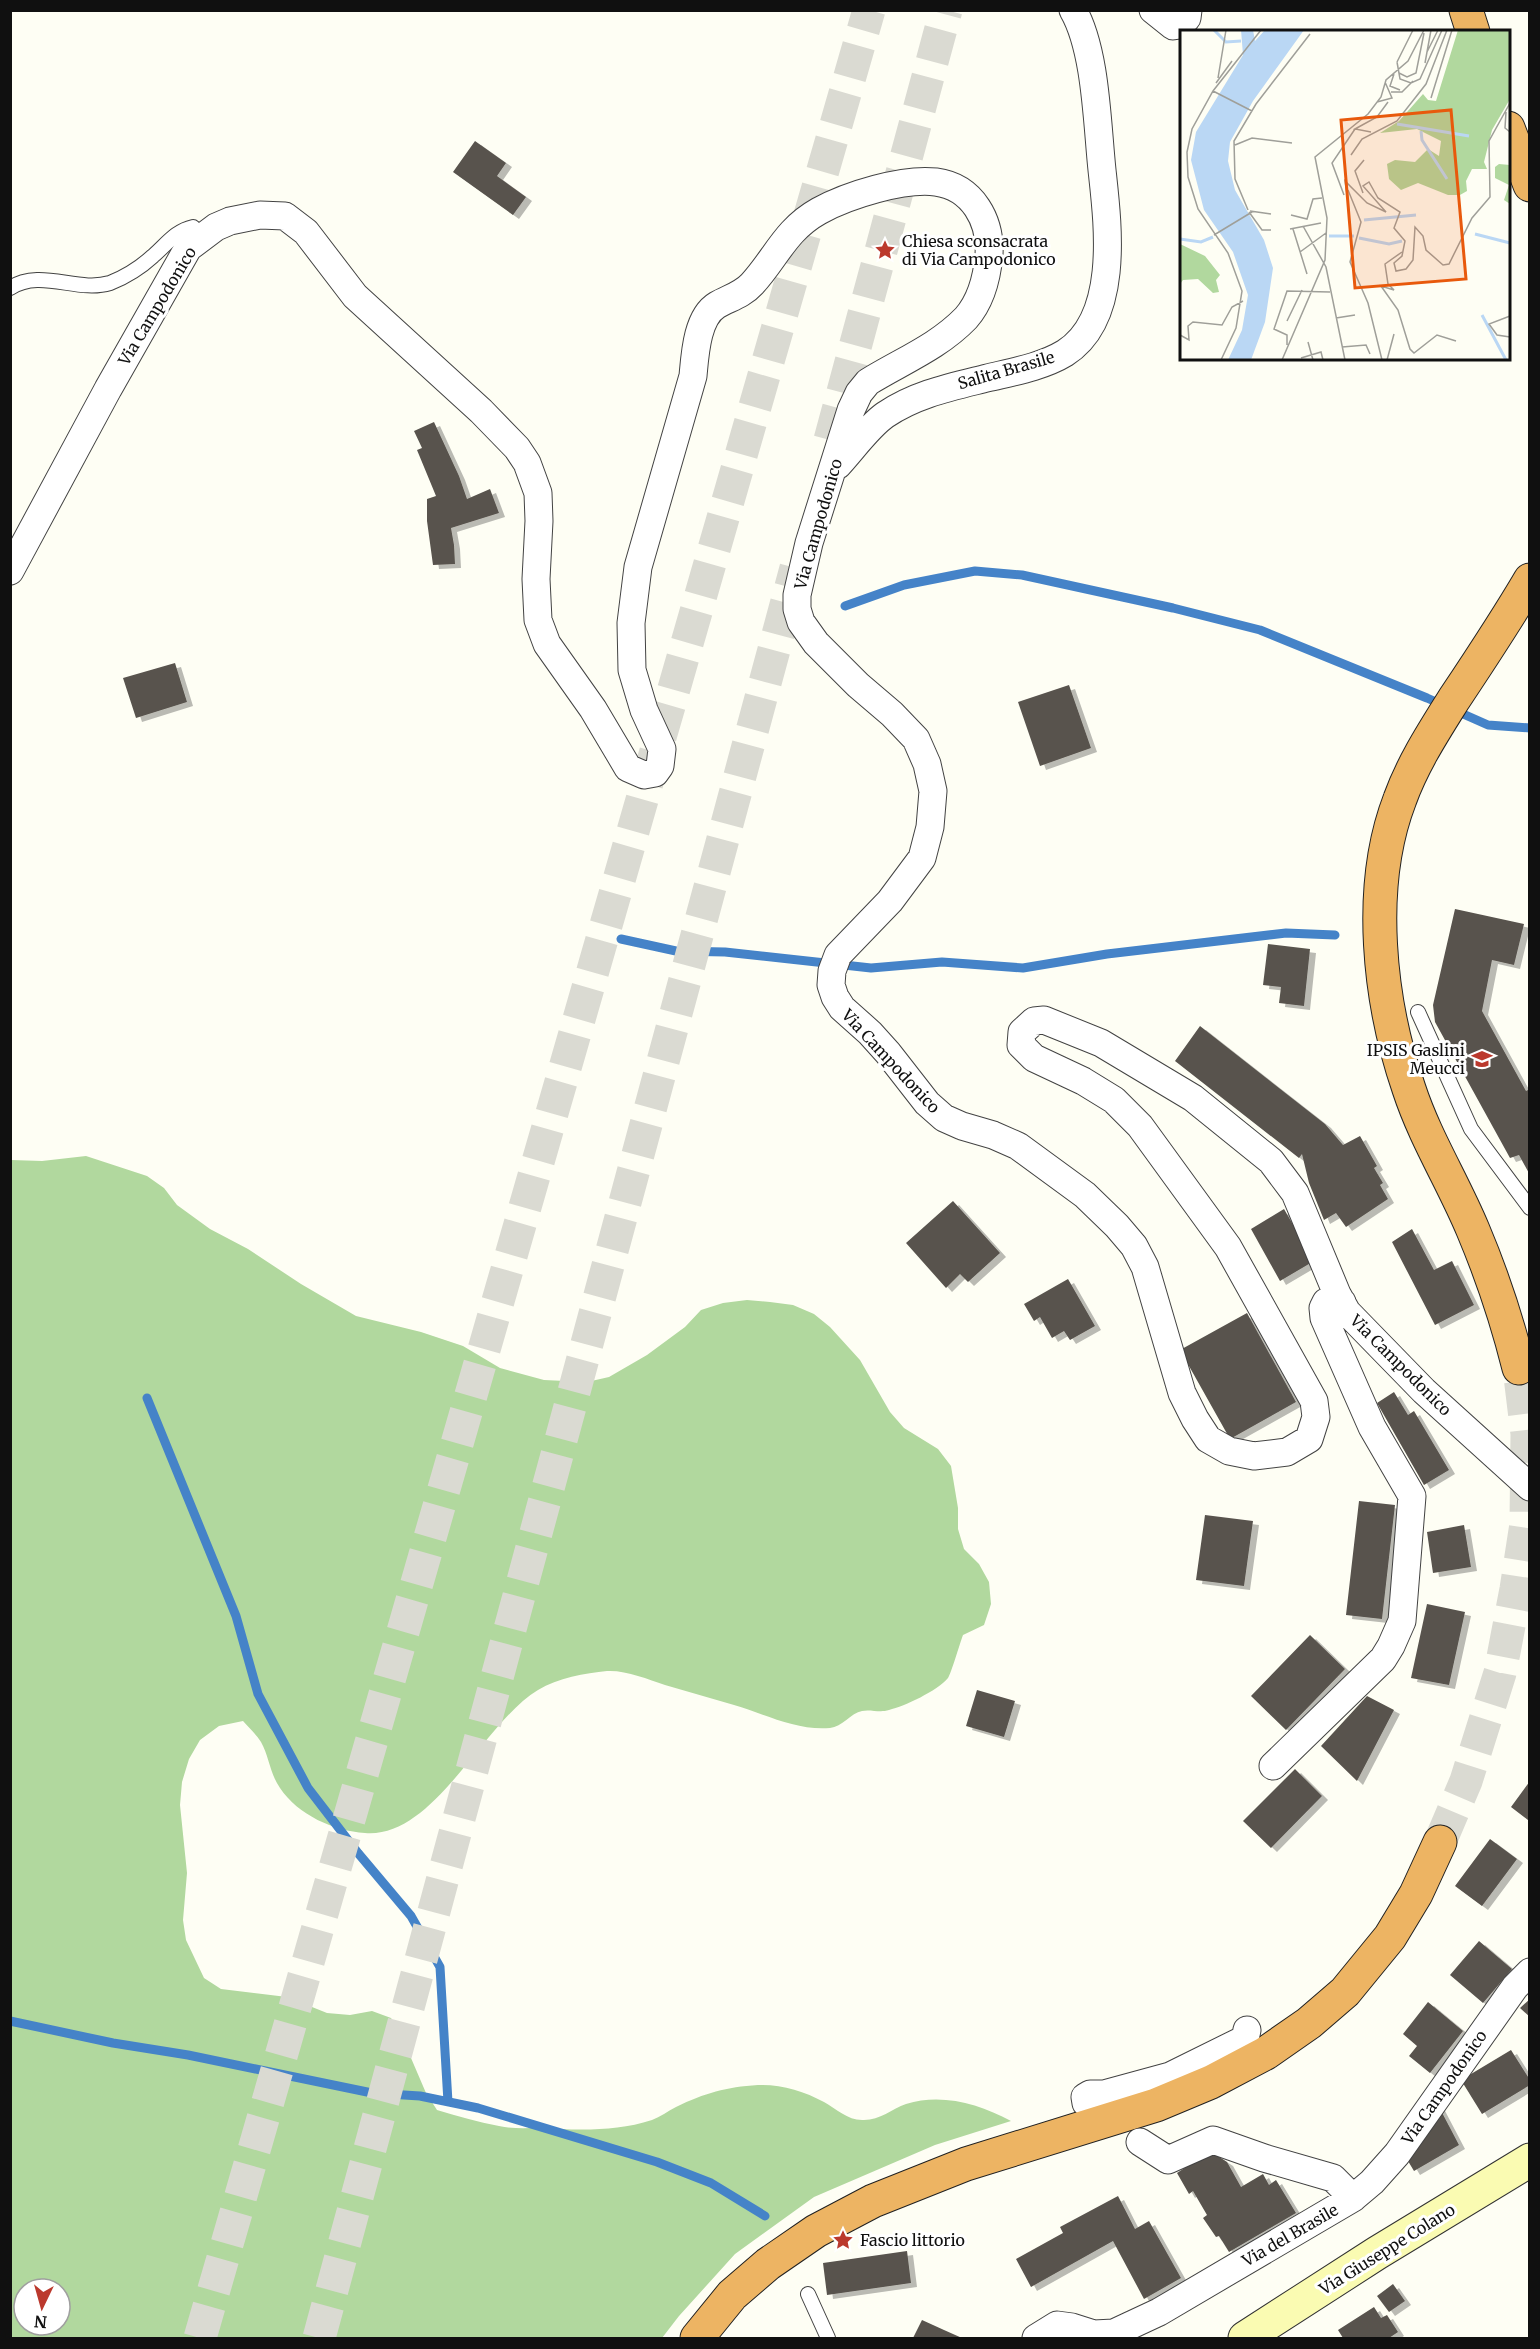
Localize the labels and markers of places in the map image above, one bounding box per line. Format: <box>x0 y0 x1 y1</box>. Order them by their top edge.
place label: Chiesa sconsacrata di Via Campodonico <box>902 231 1056 269</box>
place icon: Chiesa sconsacrata di Via Campodonico <box>873 238 897 262</box>
place label: IPSIS Gaslini Meucci <box>1367 1040 1465 1078</box>
school or university icon: IPSIS Gaslini Meucci <box>1470 1047 1494 1071</box>
place icon: Fascio littorio <box>831 2228 855 2252</box>
place label: Fascio littorio <box>860 2230 965 2250</box>

